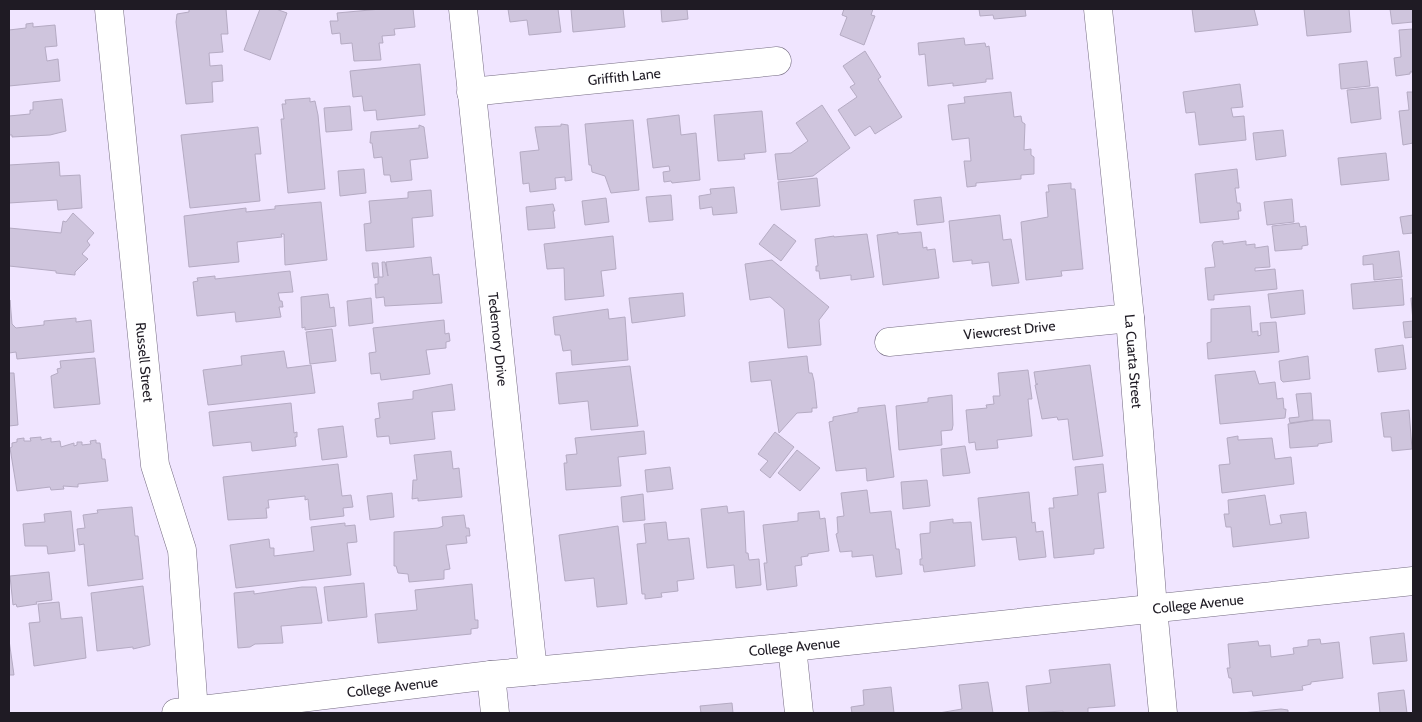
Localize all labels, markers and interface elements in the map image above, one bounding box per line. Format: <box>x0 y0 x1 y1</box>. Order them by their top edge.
street label: Griffith Lane <box>587 64 662 89</box>
street label: Tedemory Drive <box>484 291 512 387</box>
street label: La Cuarta Street <box>1121 313 1146 409</box>
street label: Viewcrest Drive <box>963 316 1056 344</box>
street label: Russell Street <box>132 321 158 403</box>
street label: College Avenue <box>1152 590 1245 618</box>
street label: College Avenue <box>748 633 841 660</box>
street label: College Avenue <box>346 672 439 701</box>

